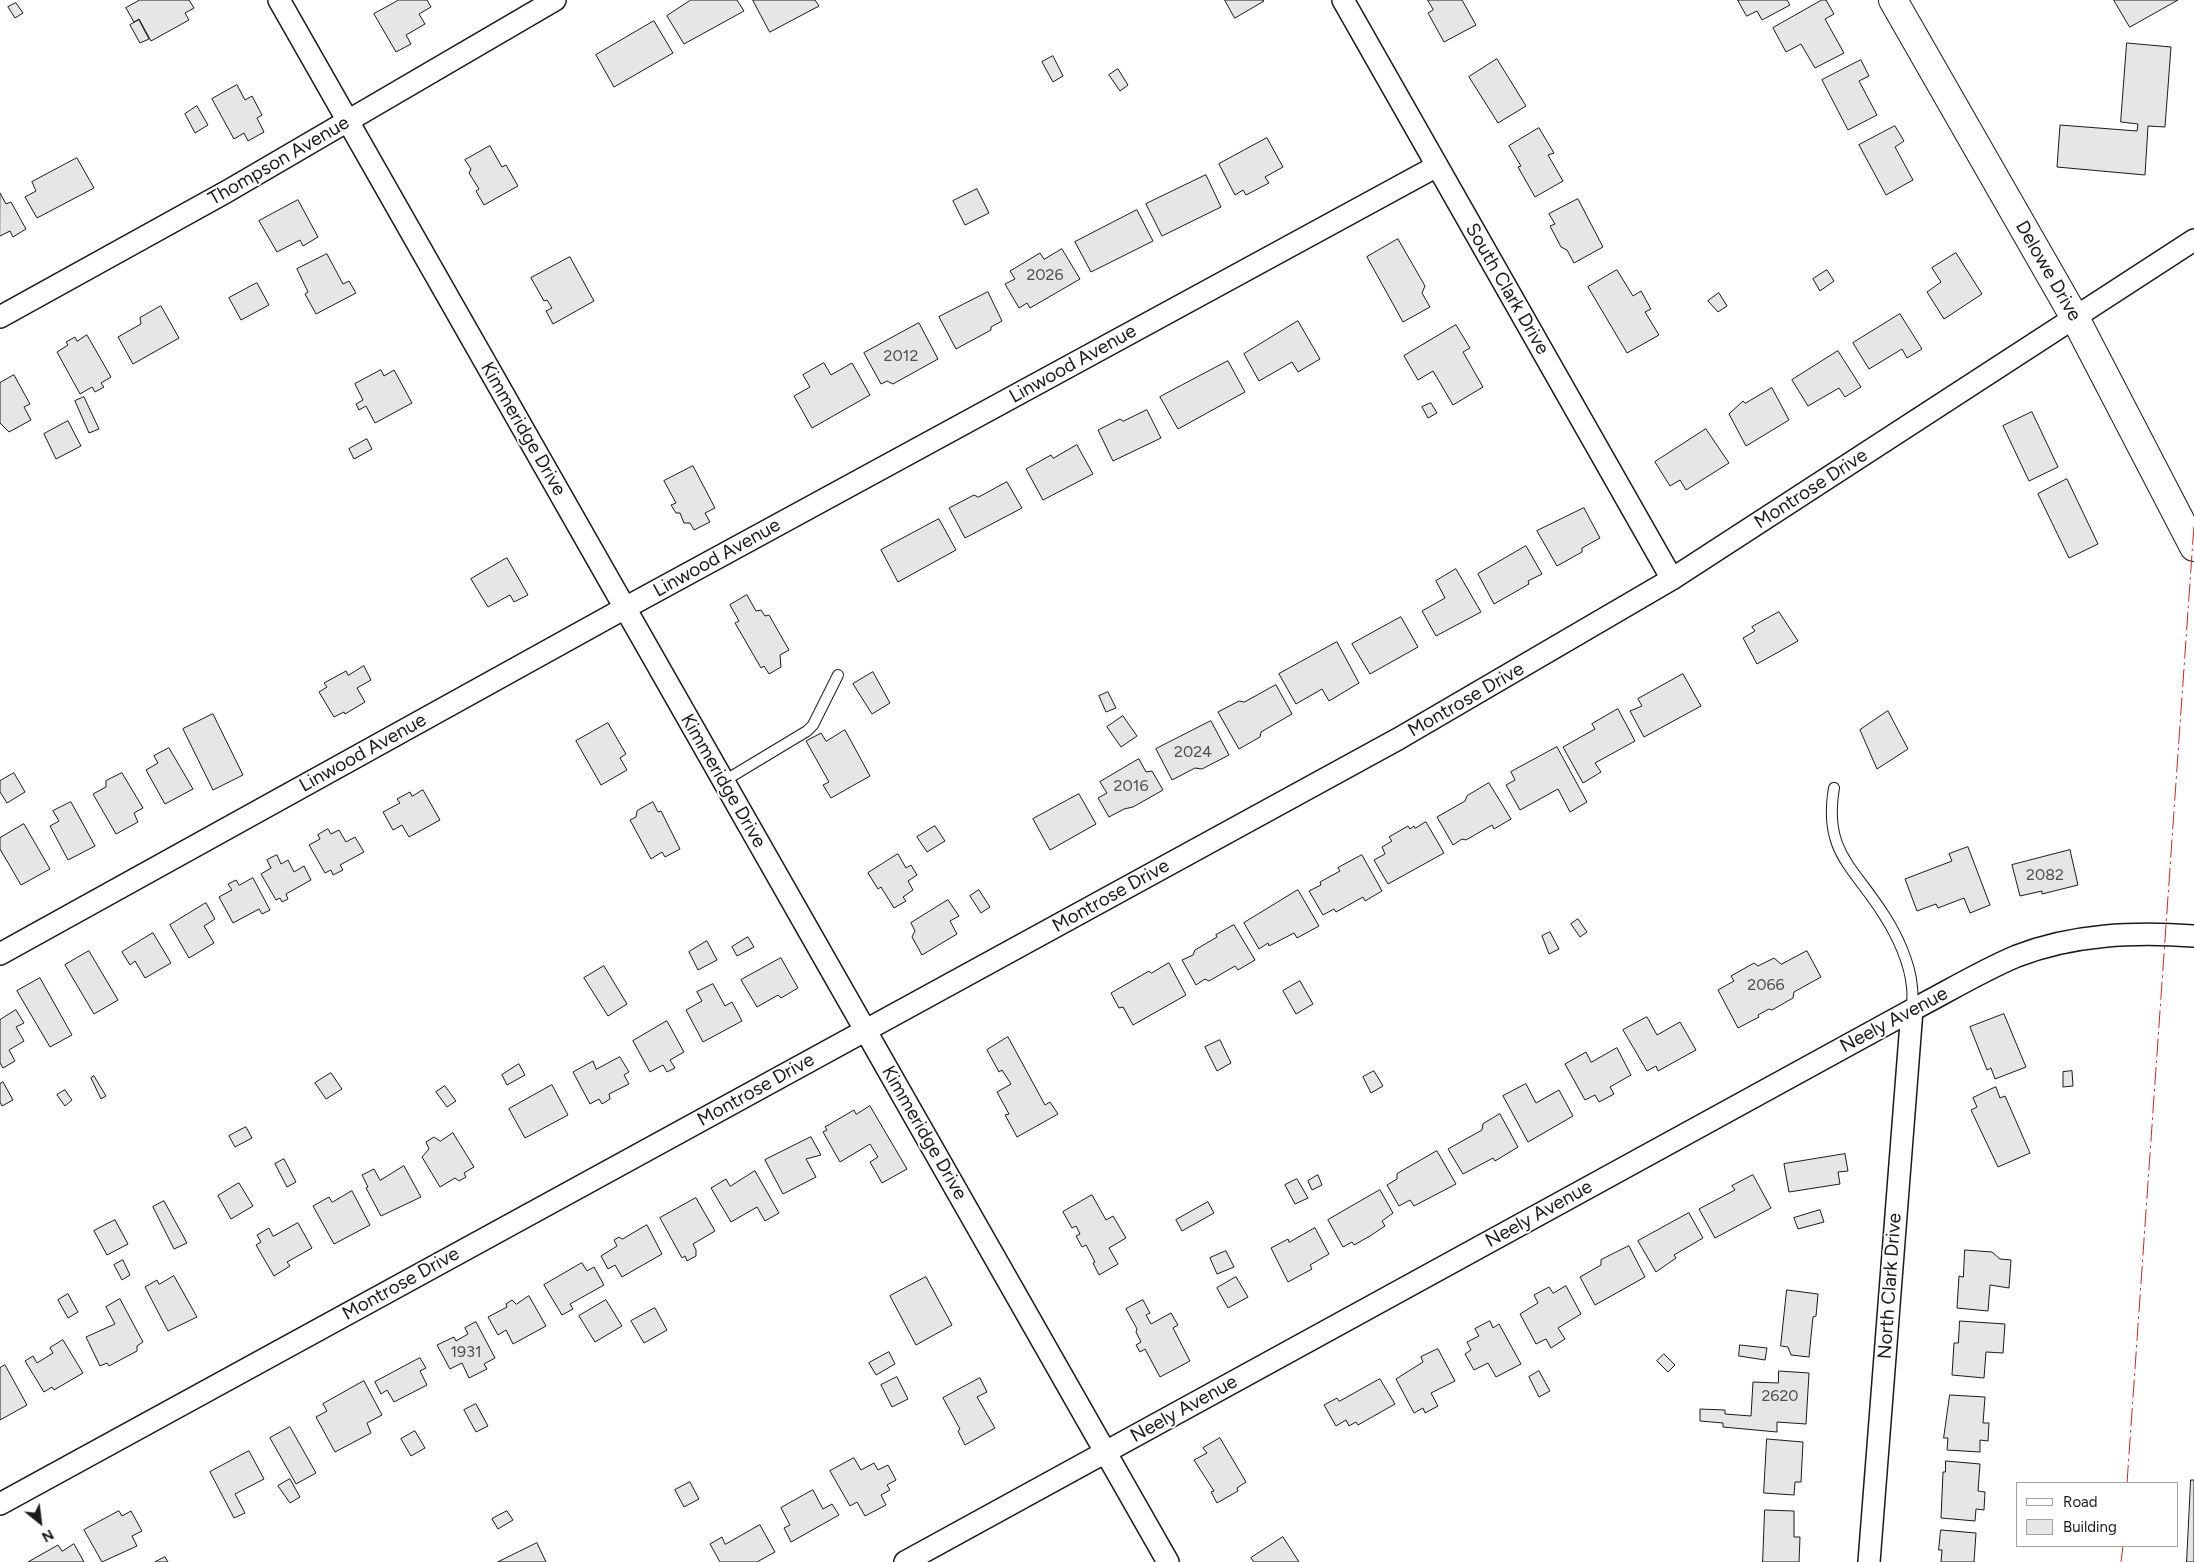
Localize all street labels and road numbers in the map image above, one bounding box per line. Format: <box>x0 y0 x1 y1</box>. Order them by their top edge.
street label: Thompson Avenue <box>204 111 354 211</box>
street label: Delowe Drive <box>2010 217 2086 325</box>
street label: South Clark Drive <box>1460 219 1554 359</box>
street label: Linwood Avenue <box>1006 320 1140 408</box>
street label: Kimmeridge Drive <box>475 358 571 500</box>
street label: Montrose Drive <box>1750 444 1872 534</box>
street label: Linwood Avenue <box>650 514 784 602</box>
street label: Montrose Drive <box>1404 658 1528 742</box>
street label: Linwood Avenue <box>296 709 430 797</box>
street label: Kimmeridge Drive <box>675 710 771 852</box>
street label: Montrose Drive <box>1049 854 1173 938</box>
street label: Neely Avenue <box>1836 982 1952 1058</box>
street label: Montrose Drive <box>694 1048 818 1132</box>
street label: Kimmeridge Drive <box>876 1062 972 1204</box>
street label: Neely Avenue <box>1482 1175 1596 1253</box>
street label: North Clark Drive <box>1874 1212 1906 1360</box>
street label: Montrose Drive <box>339 1242 463 1326</box>
street label: Neely Avenue <box>1127 1370 1241 1448</box>

